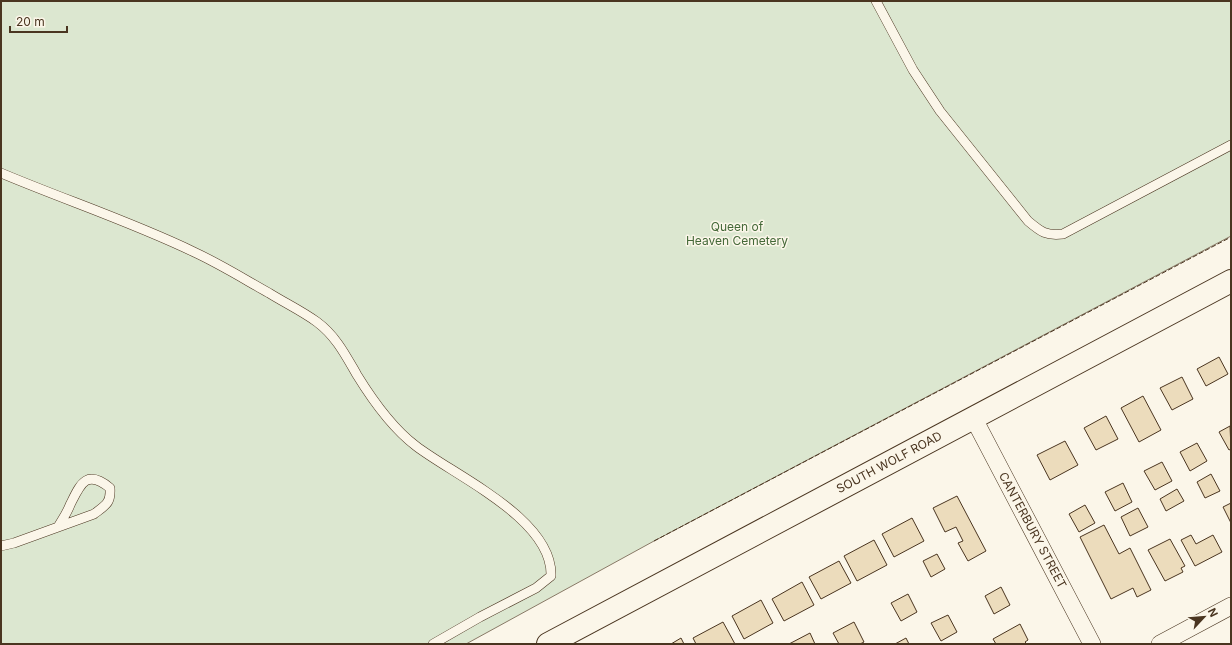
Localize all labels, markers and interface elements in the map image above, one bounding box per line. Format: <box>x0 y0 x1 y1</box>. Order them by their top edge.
scale bar <box>10 8 67 34</box>
text: 20 m <box>16 14 45 29</box>
park label: Queen of Heaven Cemetery <box>686 219 788 248</box>
street label: SOUTH WOLF ROAD <box>834 428 944 496</box>
street label: CANTERBURY STREET <box>996 469 1070 591</box>
north arrow <box>1184 597 1224 637</box>
text: N <box>1205 606 1221 619</box>

